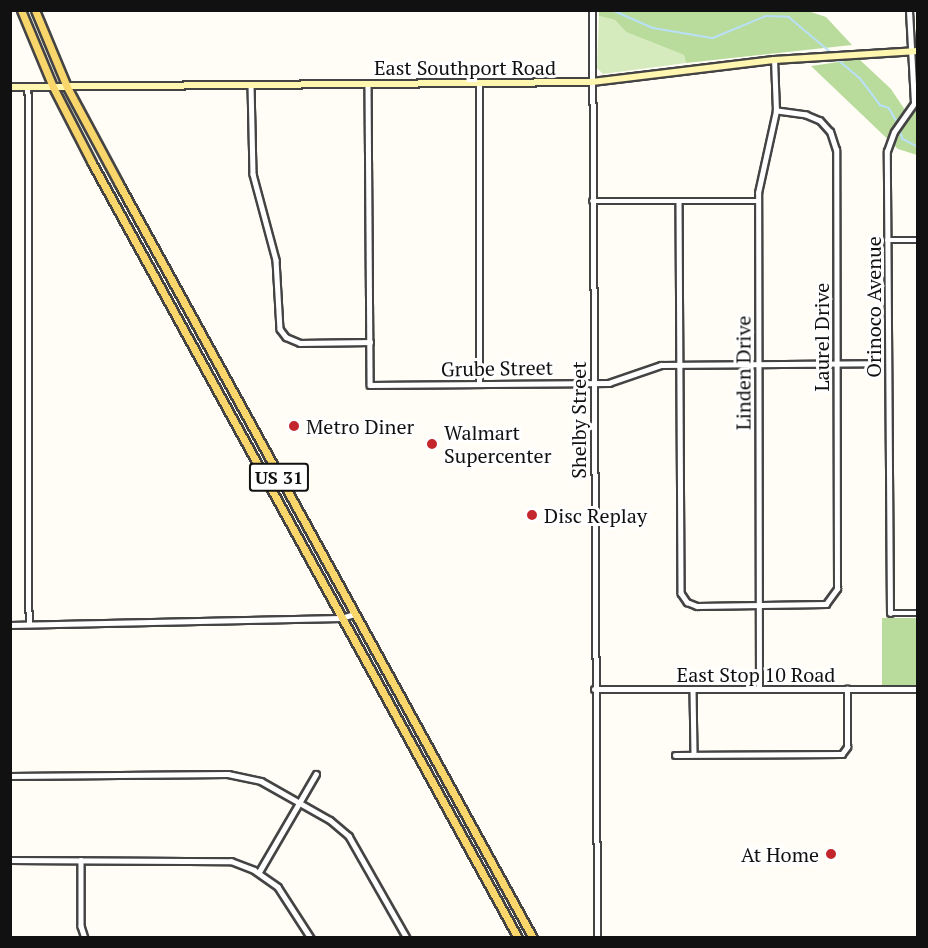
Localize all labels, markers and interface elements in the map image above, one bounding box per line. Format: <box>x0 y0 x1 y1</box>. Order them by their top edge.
street label: East Southport Road <box>374 55 556 79</box>
street label: Orinoco Avenue <box>861 236 885 378</box>
street label: Laurel Drive <box>809 283 833 391</box>
street label: Linden Drive <box>731 316 755 430</box>
street label: Grube Street <box>441 355 553 381</box>
street label: Shelby Street <box>566 361 590 479</box>
place label: Metro Diner <box>306 414 414 438</box>
marker: Metro Diner <box>287 419 301 433</box>
place label: Walmart Supercenter <box>444 420 551 467</box>
marker: Walmart Supercenter <box>425 437 439 451</box>
road number: US 31 <box>248 462 310 492</box>
place label: Disc Replay <box>544 503 647 527</box>
marker: Disc Replay <box>525 508 539 522</box>
street label: East Stop 10 Road <box>677 662 835 686</box>
place label: At Home <box>741 842 819 866</box>
marker: At Home <box>824 847 838 861</box>

